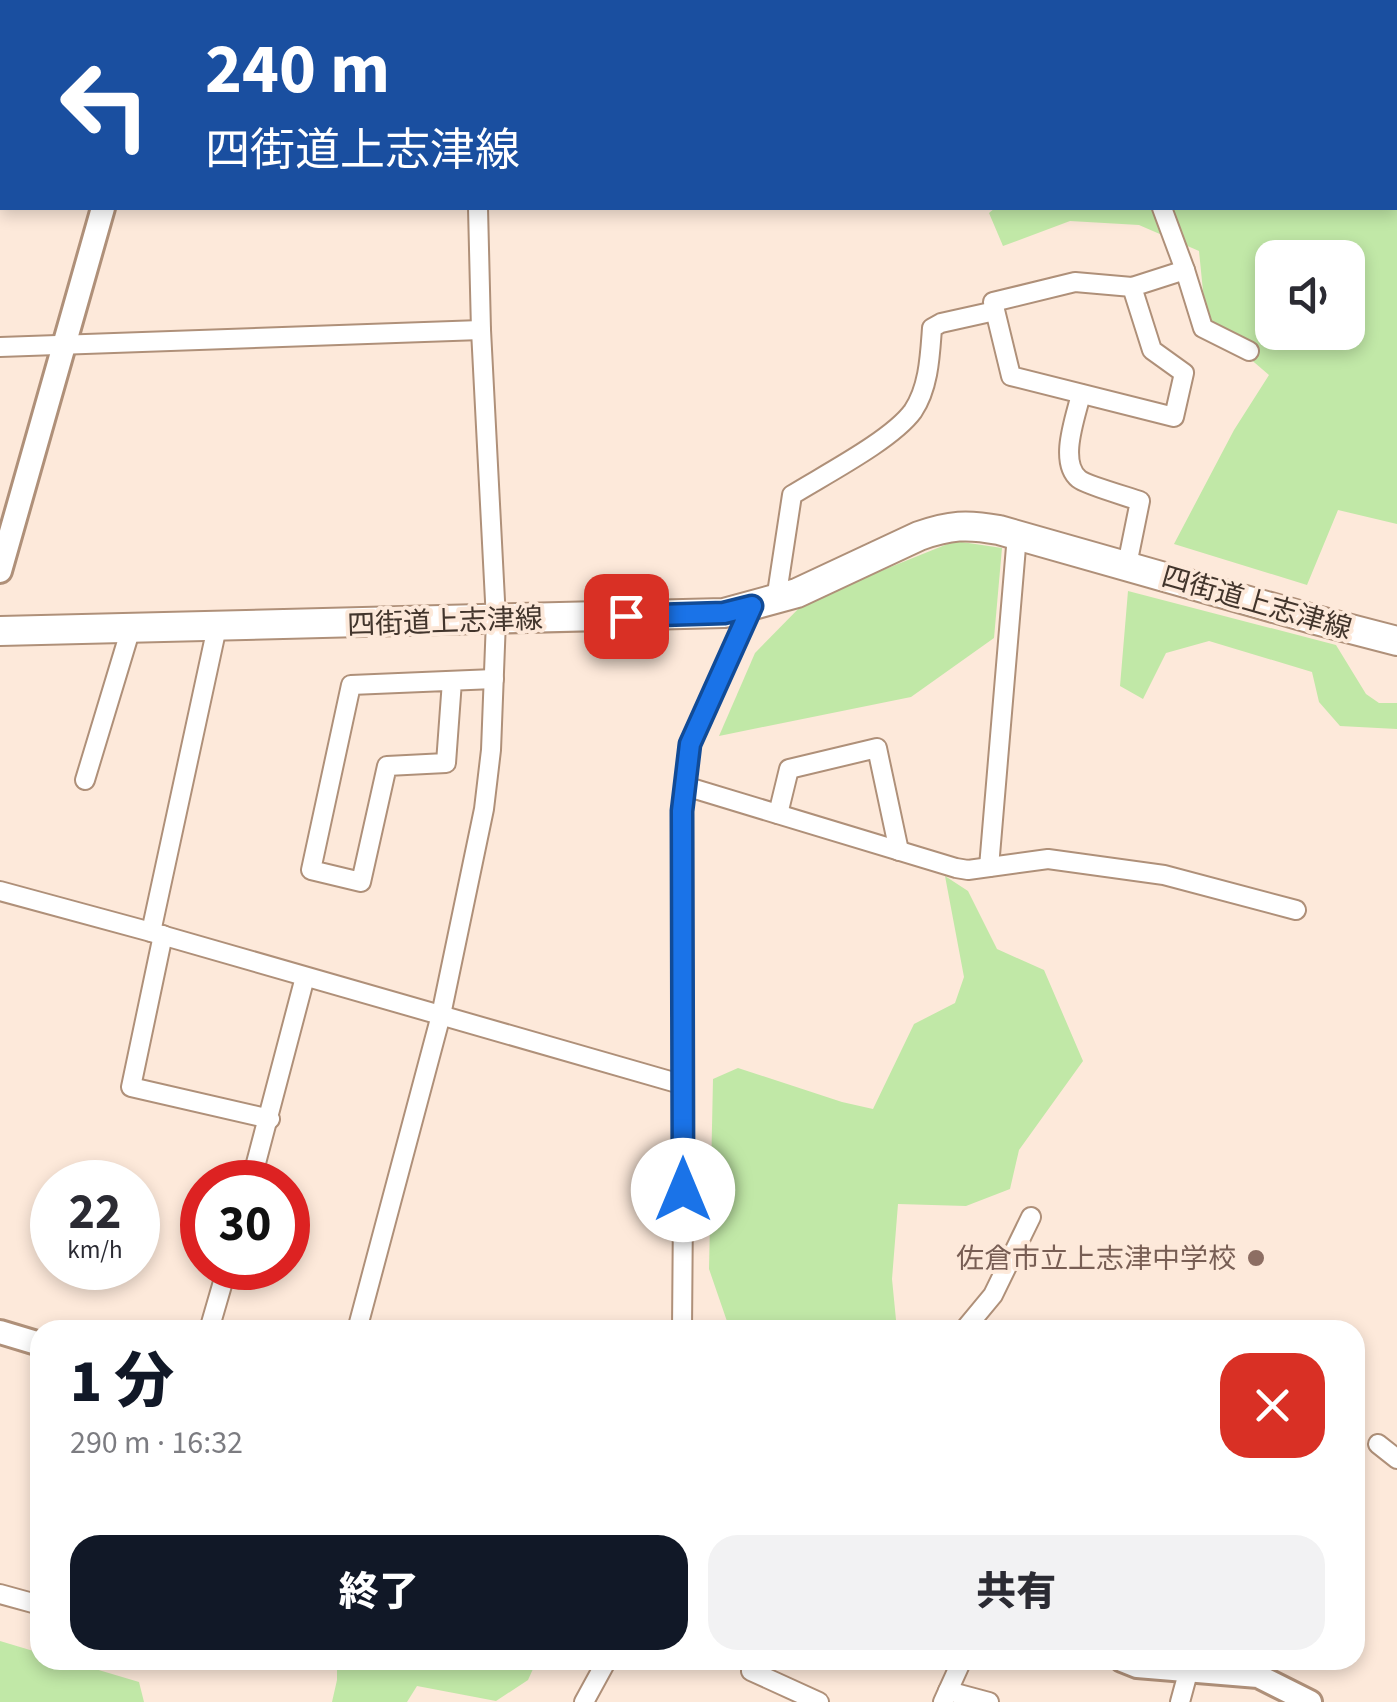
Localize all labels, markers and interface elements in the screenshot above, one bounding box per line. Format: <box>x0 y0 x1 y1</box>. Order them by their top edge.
text: 240 m <box>205 20 390 120</box>
icon: left <box>40 40 170 170</box>
text: 四街道上志津線 <box>205 119 520 183</box>
map controls <box>1255 240 1365 350</box>
button: sound <box>1255 240 1365 350</box>
street label: 四街道上志津線 <box>1157 557 1356 649</box>
pin <box>584 574 669 659</box>
icon: arrive <box>599 589 654 644</box>
street label: 四街道上志津線 <box>346 599 544 645</box>
position arrow <box>631 1138 735 1242</box>
speed limit sign: 30 <box>180 1160 310 1290</box>
text: 22 <box>69 1177 121 1248</box>
text: km/h <box>67 1232 123 1268</box>
place label: 佐倉市立上志津中学校 <box>956 1239 1236 1279</box>
marker: 佐倉市立上志津中学校 <box>1245 1247 1267 1269</box>
text: 1 分 <box>70 1340 174 1425</box>
button: close <box>1220 1353 1325 1458</box>
text: 290 m · 16:32 <box>70 1420 243 1466</box>
button: 終了 <box>70 1535 688 1650</box>
button: 共有 <box>708 1535 1325 1650</box>

